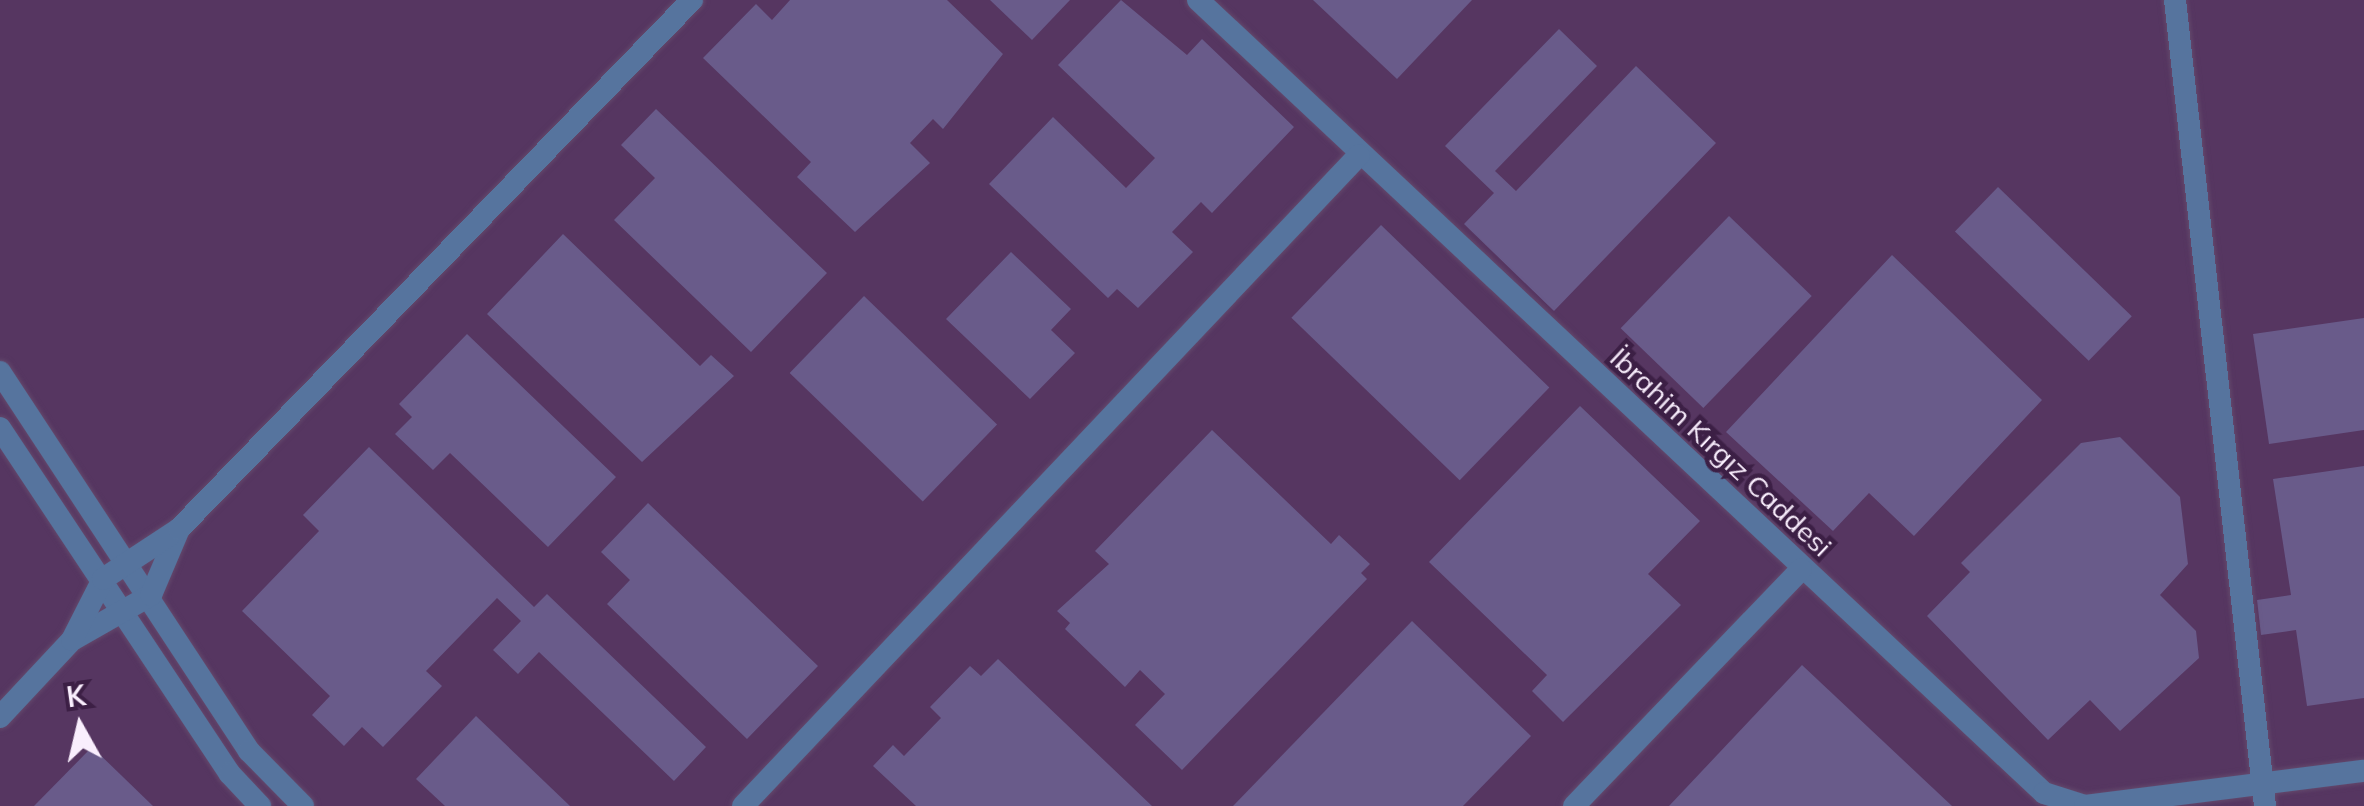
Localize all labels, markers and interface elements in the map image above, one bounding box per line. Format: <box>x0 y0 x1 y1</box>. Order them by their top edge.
street label: İbrahim Kırgız Caddesi <box>1603 341 1839 563</box>
north arrow <box>30 676 130 776</box>
text: K <box>64 677 87 714</box>

